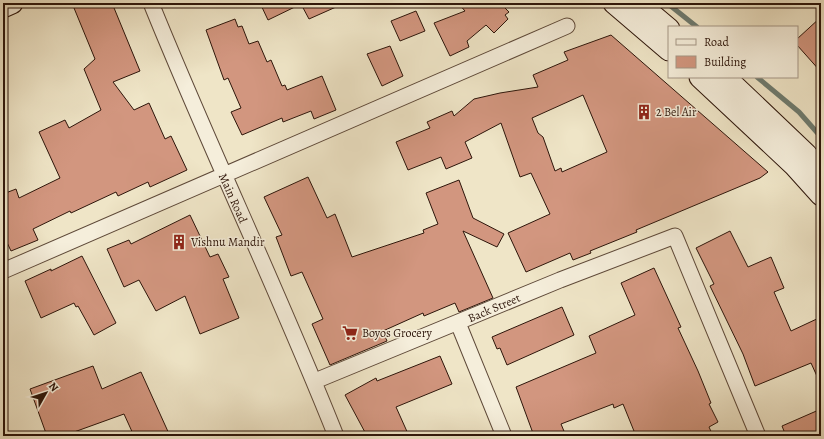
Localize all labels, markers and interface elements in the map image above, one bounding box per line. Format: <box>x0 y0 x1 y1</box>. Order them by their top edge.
legend <box>668 26 798 78</box>
text: Road <box>704 34 730 50</box>
text: Building <box>704 54 746 70</box>
building icon: 2 Bel Air <box>635 103 653 121</box>
place label: 2 Bel Air <box>656 104 697 120</box>
street label: Main Road <box>215 171 251 226</box>
building icon: Vishnu Mandir <box>170 233 188 251</box>
place label: Vishnu Mandir <box>190 234 265 250</box>
street label: Back Street <box>465 290 523 326</box>
supermarket icon: Boyos Grocery <box>341 324 359 342</box>
place label: Boyos Grocery <box>362 325 432 341</box>
north arrow <box>26 373 66 413</box>
text: N <box>45 379 62 395</box>

